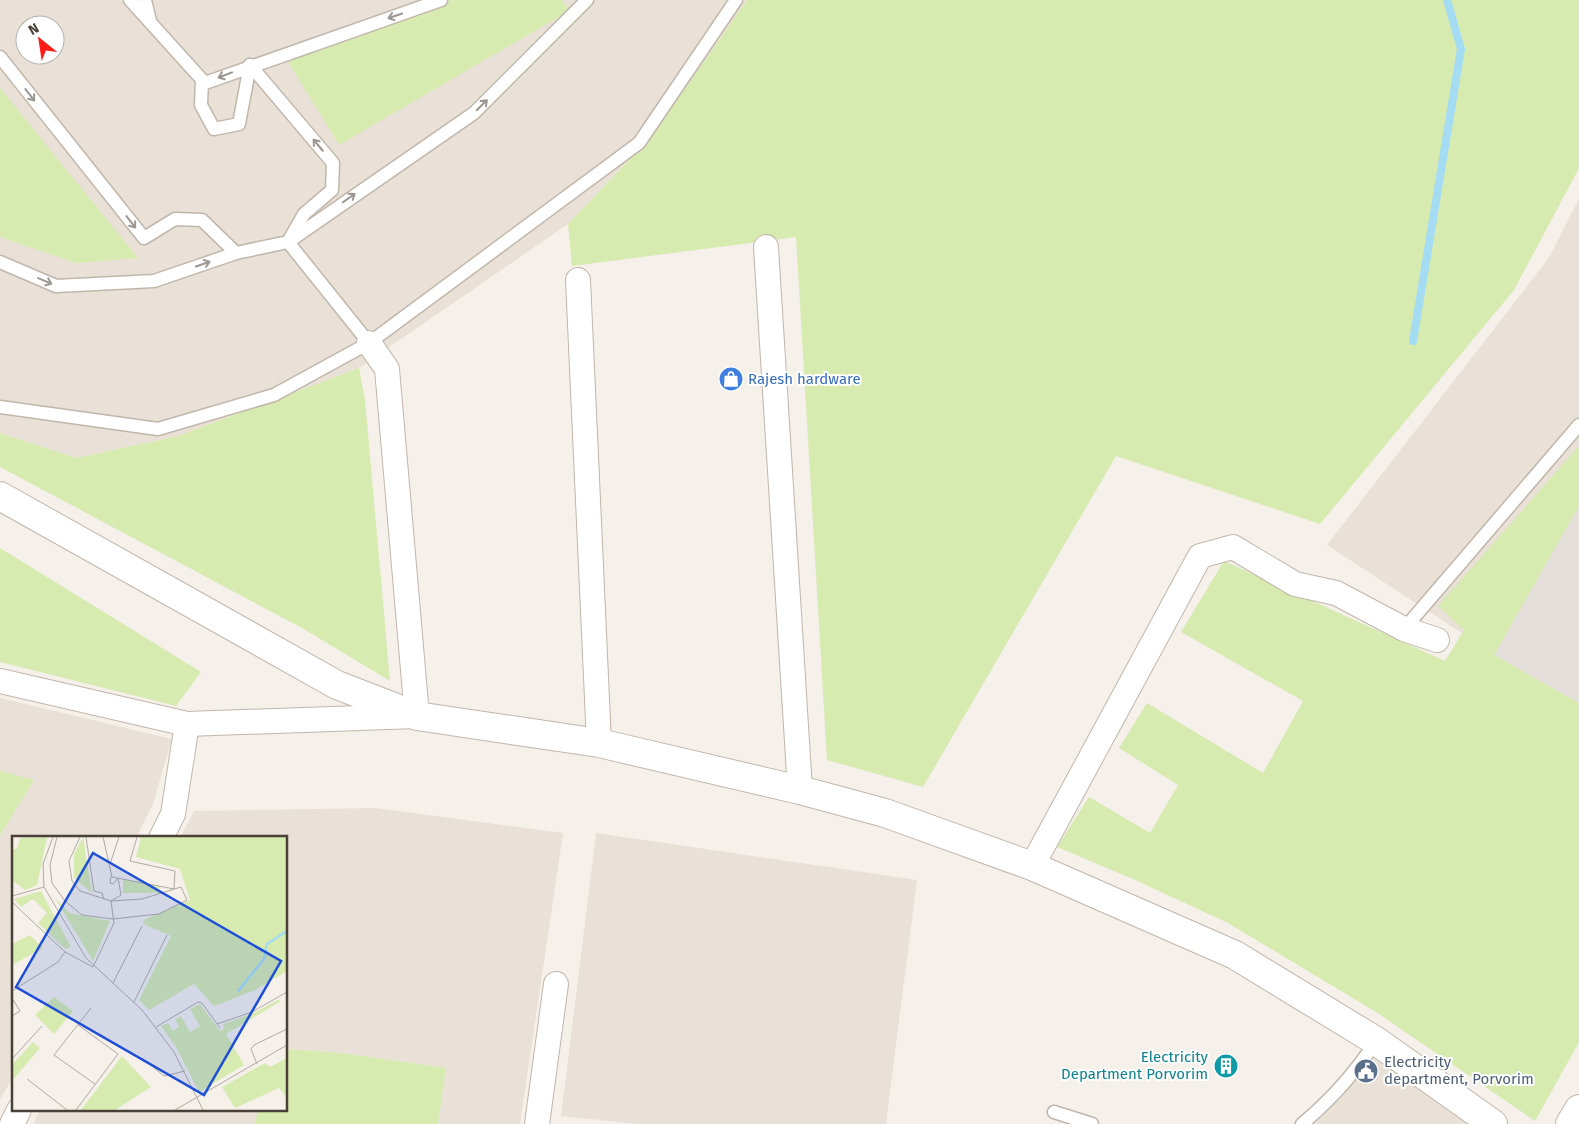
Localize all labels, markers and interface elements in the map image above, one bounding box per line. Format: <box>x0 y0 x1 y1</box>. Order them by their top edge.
one-way arrow <box>388 12 403 21</box>
north arrow <box>15 15 65 65</box>
text: N <box>25 19 42 39</box>
one-way arrow <box>218 71 233 80</box>
one-way arrow <box>25 88 36 101</box>
one-way arrow <box>476 99 488 111</box>
one-way arrow <box>312 139 323 152</box>
one-way arrow <box>342 193 356 203</box>
one-way arrow <box>126 215 137 228</box>
one-way arrow <box>195 259 211 268</box>
one-way arrow <box>37 277 52 287</box>
shop icon: Rajesh hardware <box>718 366 744 392</box>
place label: Rajesh hardware <box>748 370 861 388</box>
inset map <box>12 836 288 1112</box>
place label: Electricity Department Porvorim <box>1061 1048 1209 1083</box>
building icon: Electricity Department Porvorim <box>1213 1053 1239 1079</box>
place label: Electricity department, Porvorim <box>1384 1053 1534 1088</box>
public building icon: Electricity department, Porvorim <box>1353 1058 1379 1084</box>

